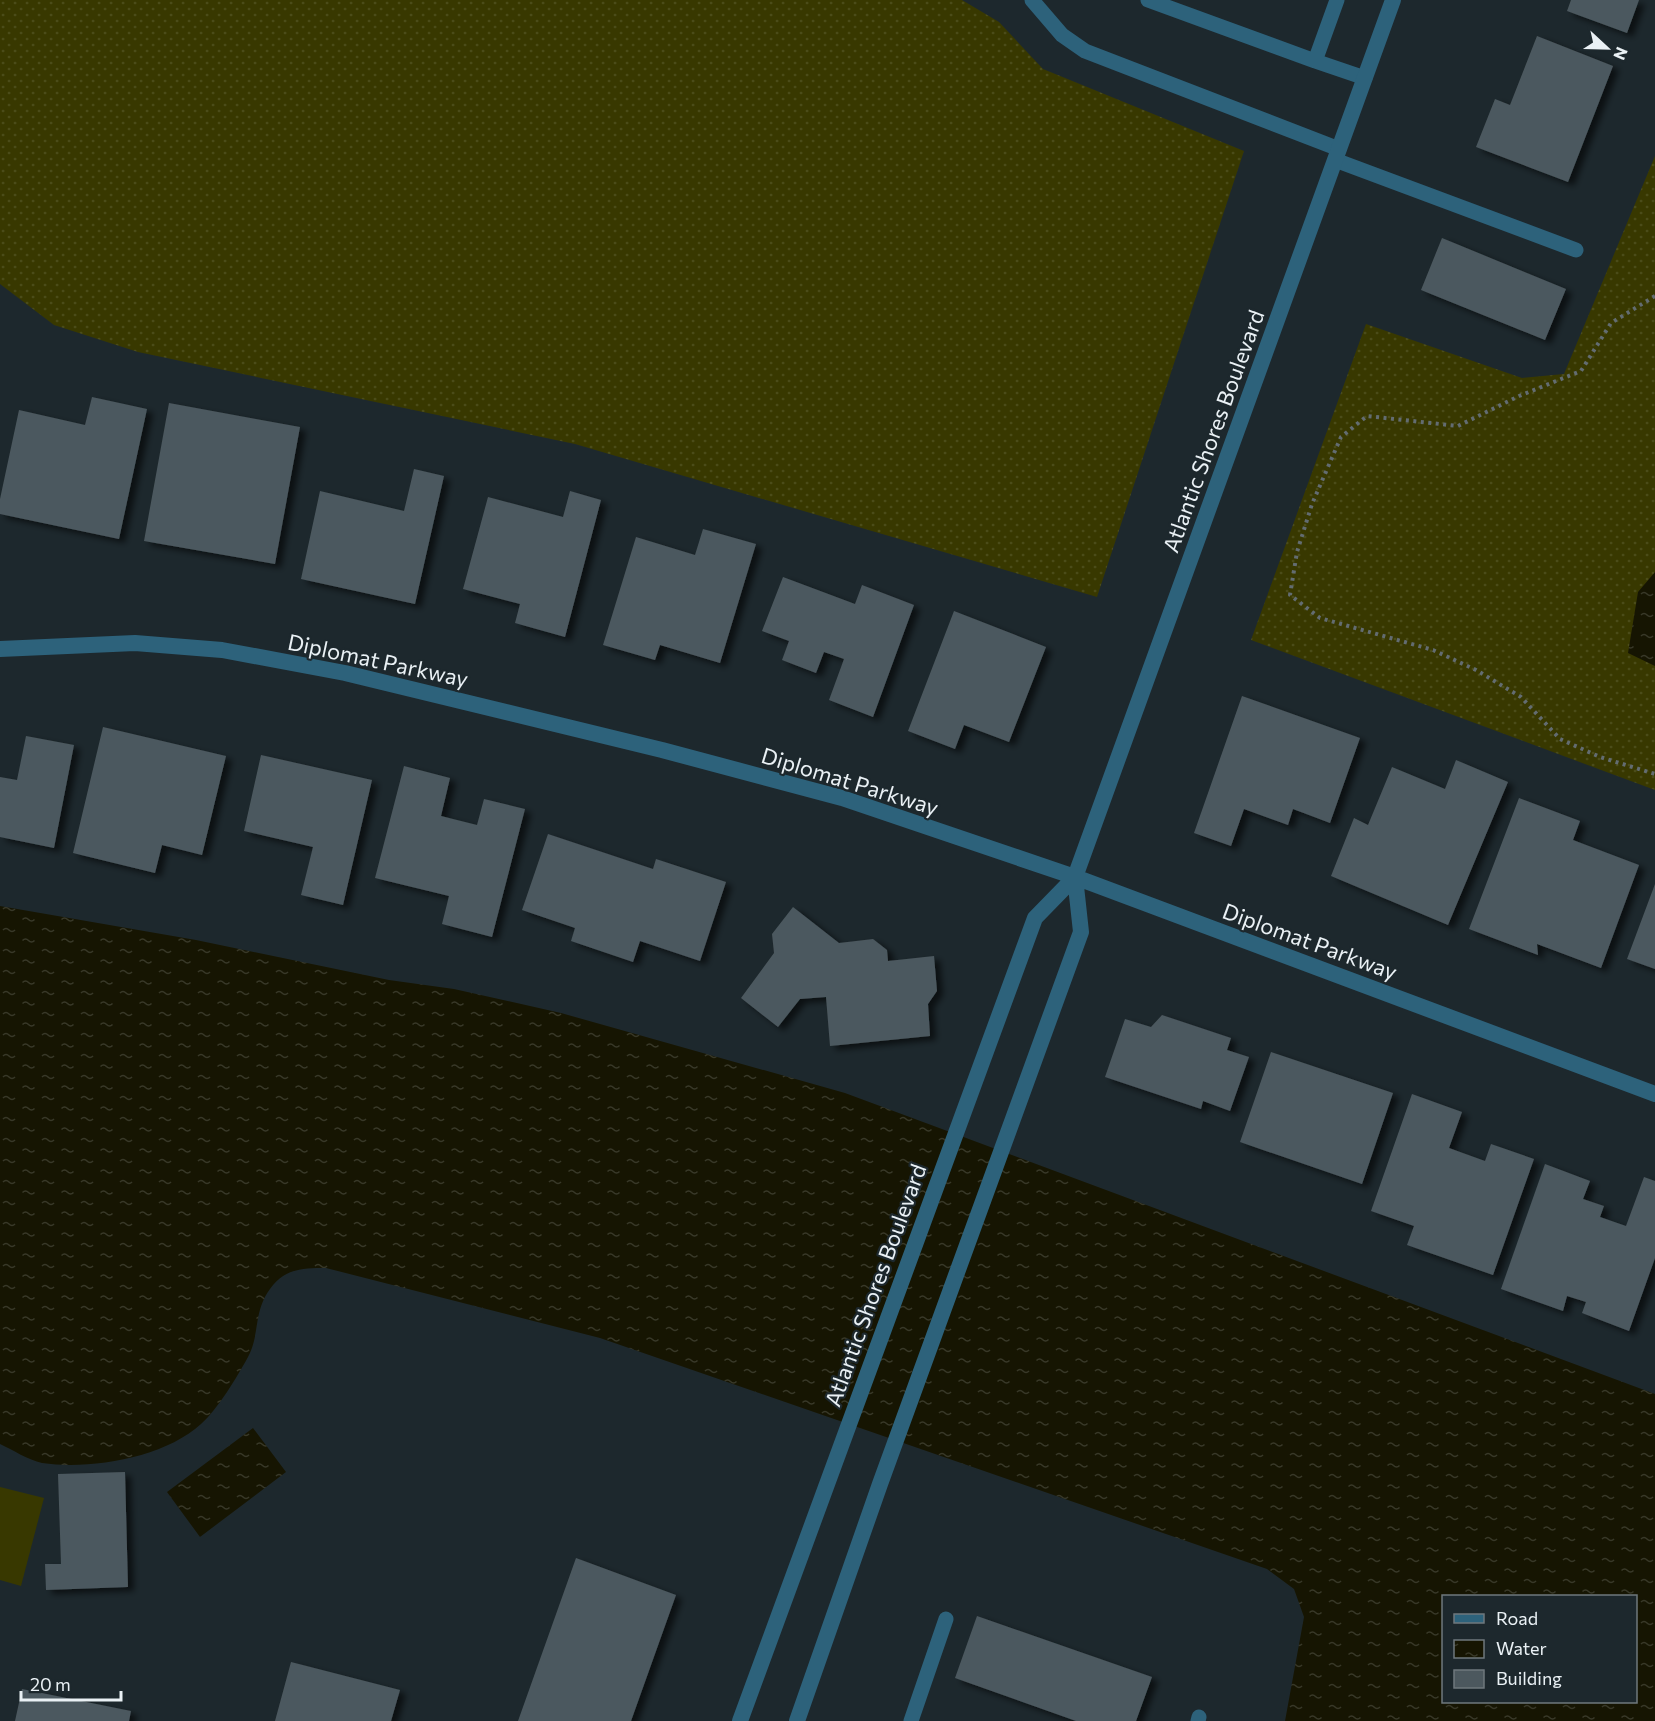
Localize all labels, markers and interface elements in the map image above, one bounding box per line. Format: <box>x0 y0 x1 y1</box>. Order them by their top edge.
north arrow <box>1577 18 1637 78</box>
text: N <box>1610 45 1632 63</box>
street label: Atlantic Shores Boulevard <box>1157 306 1269 556</box>
street label: Diplomat Parkway <box>285 628 471 692</box>
street label: Diplomat Parkway <box>758 741 942 821</box>
street label: Diplomat Parkway <box>1219 897 1401 985</box>
street label: Atlantic Shores Boulevard <box>819 1160 931 1410</box>
legend <box>1442 1595 1637 1703</box>
text: Road <box>1496 1607 1538 1629</box>
text: Water <box>1496 1637 1547 1659</box>
scale bar <box>21 1664 122 1702</box>
text: Building <box>1496 1667 1562 1689</box>
text: 20 m <box>30 1673 71 1695</box>

